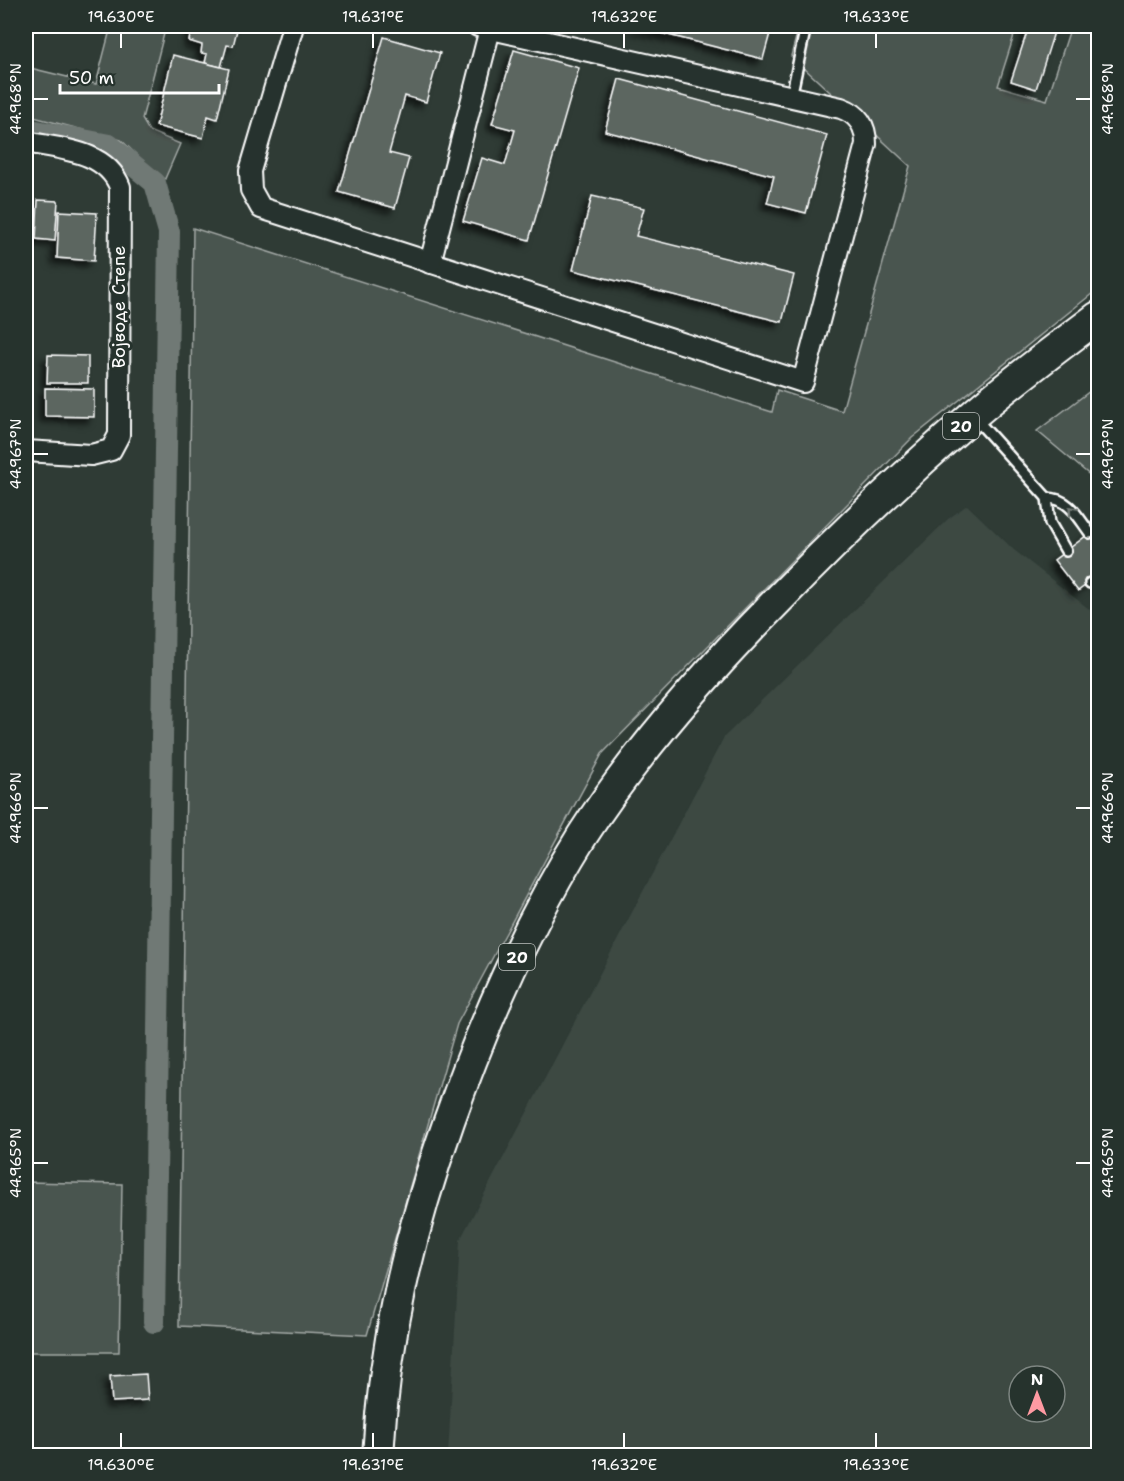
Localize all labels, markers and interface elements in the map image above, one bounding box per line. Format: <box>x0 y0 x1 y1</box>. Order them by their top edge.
text: 19.630°E <box>88 7 154 27</box>
text: 19.631°E <box>342 7 404 27</box>
text: 19.632°E <box>591 7 657 27</box>
text: 19.633°E <box>843 7 909 27</box>
scale bar <box>60 57 219 95</box>
text: 44.968°N <box>6 63 26 135</box>
text: 44.968°N <box>1098 63 1118 135</box>
text: 50 m <box>69 66 114 90</box>
street label: Војводе Степе <box>107 246 131 368</box>
road number: 20 <box>943 413 979 439</box>
text: 44.967°N <box>6 419 26 489</box>
text: 44.967°N <box>1098 419 1118 489</box>
one-way arrow <box>1068 506 1079 517</box>
text: 44.966°N <box>6 772 26 844</box>
text: 44.966°N <box>1098 772 1118 844</box>
road number: 20 <box>499 944 535 970</box>
text: 44.965°N <box>6 1128 26 1198</box>
text: 44.965°N <box>1098 1128 1118 1198</box>
north arrow <box>1007 1364 1067 1424</box>
text: N <box>1031 1369 1043 1390</box>
text: 19.630°E <box>88 1455 154 1475</box>
text: 19.631°E <box>342 1455 404 1475</box>
text: 19.632°E <box>591 1455 657 1475</box>
text: 19.633°E <box>843 1455 909 1475</box>

